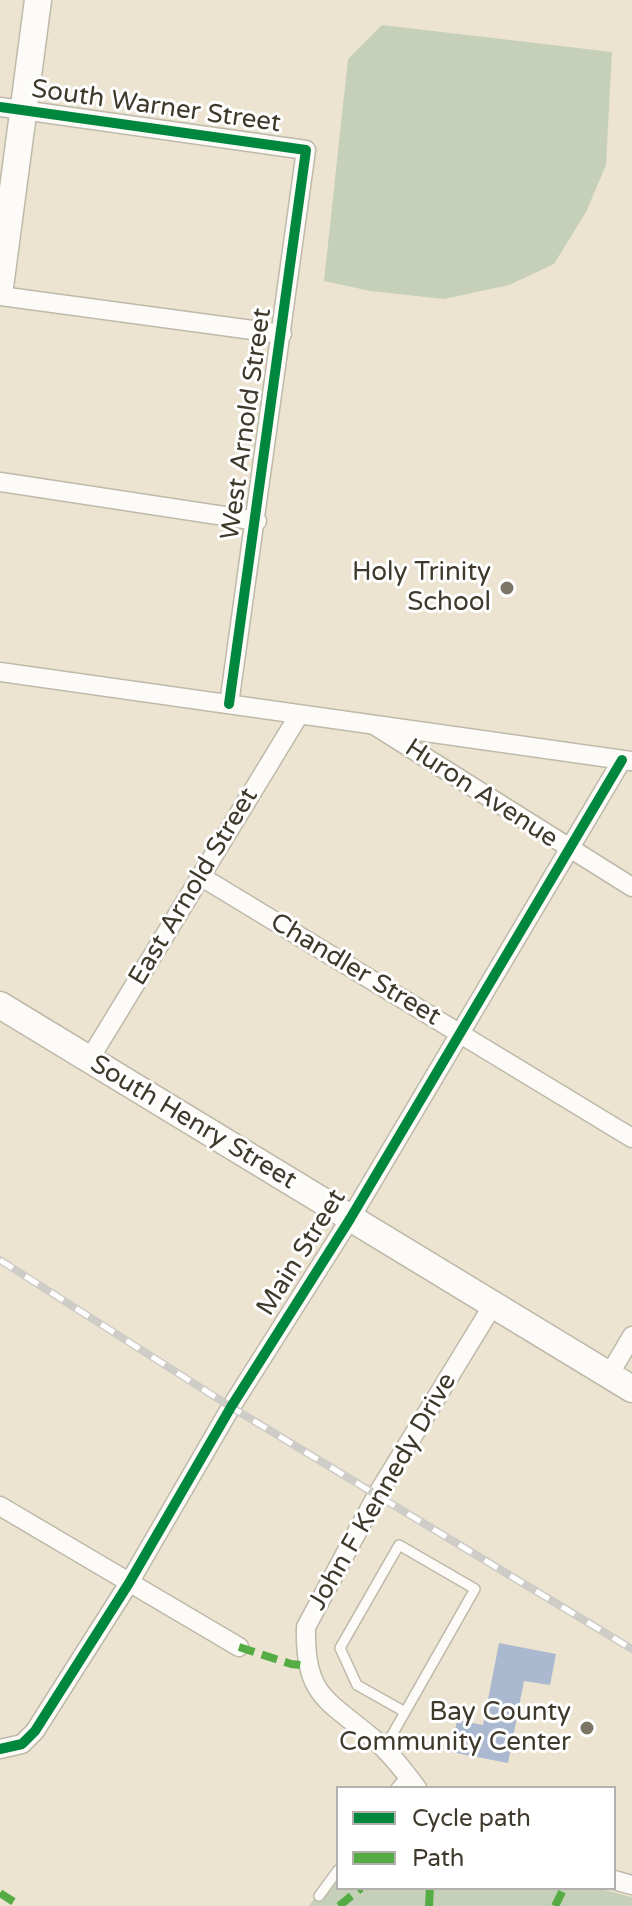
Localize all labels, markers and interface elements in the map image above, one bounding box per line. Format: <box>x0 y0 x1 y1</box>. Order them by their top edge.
street label: South Warner Street <box>29 74 283 140</box>
street label: West Arnold Street <box>215 306 279 542</box>
place label: Holy Trinity School <box>352 557 491 618</box>
marker: Holy Trinity School <box>498 579 516 597</box>
street label: Huron Avenue <box>399 733 563 855</box>
street label: East Arnold Street <box>123 783 265 991</box>
street label: Chandler Street <box>264 907 446 1033</box>
street label: South Henry Street <box>84 1049 302 1197</box>
street label: Main Street <box>251 1184 353 1322</box>
street label: John F Kennedy Drive <box>302 1368 464 1616</box>
place label: Bay County Community Center <box>339 1697 571 1758</box>
marker: Bay County Community Center <box>578 1719 596 1737</box>
legend <box>336 1786 616 1890</box>
text: Cycle path <box>412 1804 531 1833</box>
text: Path <box>412 1844 465 1873</box>

